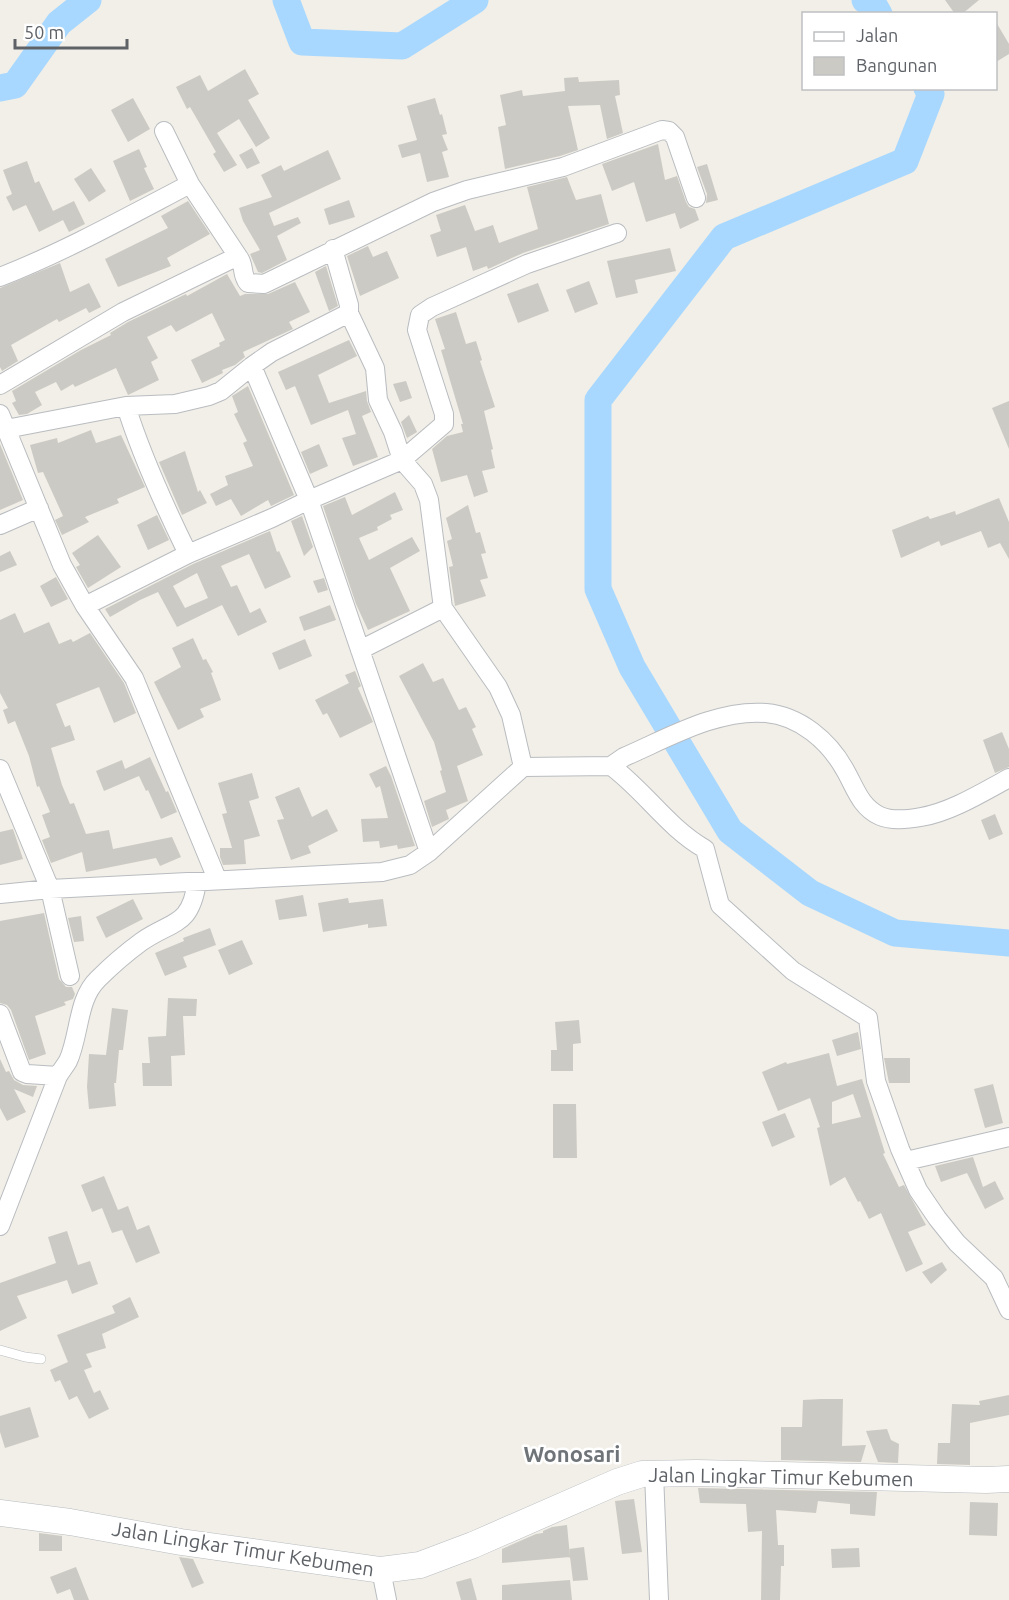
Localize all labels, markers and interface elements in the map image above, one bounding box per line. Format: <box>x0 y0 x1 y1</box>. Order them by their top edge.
scale bar <box>15 12 128 50</box>
legend <box>802 12 997 90</box>
text: 50 m <box>24 22 64 42</box>
text: Jalan <box>856 25 898 45</box>
text: Bangunan <box>856 55 937 75</box>
district label: Wonosari <box>524 1441 620 1466</box>
street label: Jalan Lingkar Timur Kebumen <box>648 1463 914 1490</box>
street label: Jalan Lingkar Timur Kebumen <box>110 1516 376 1581</box>

